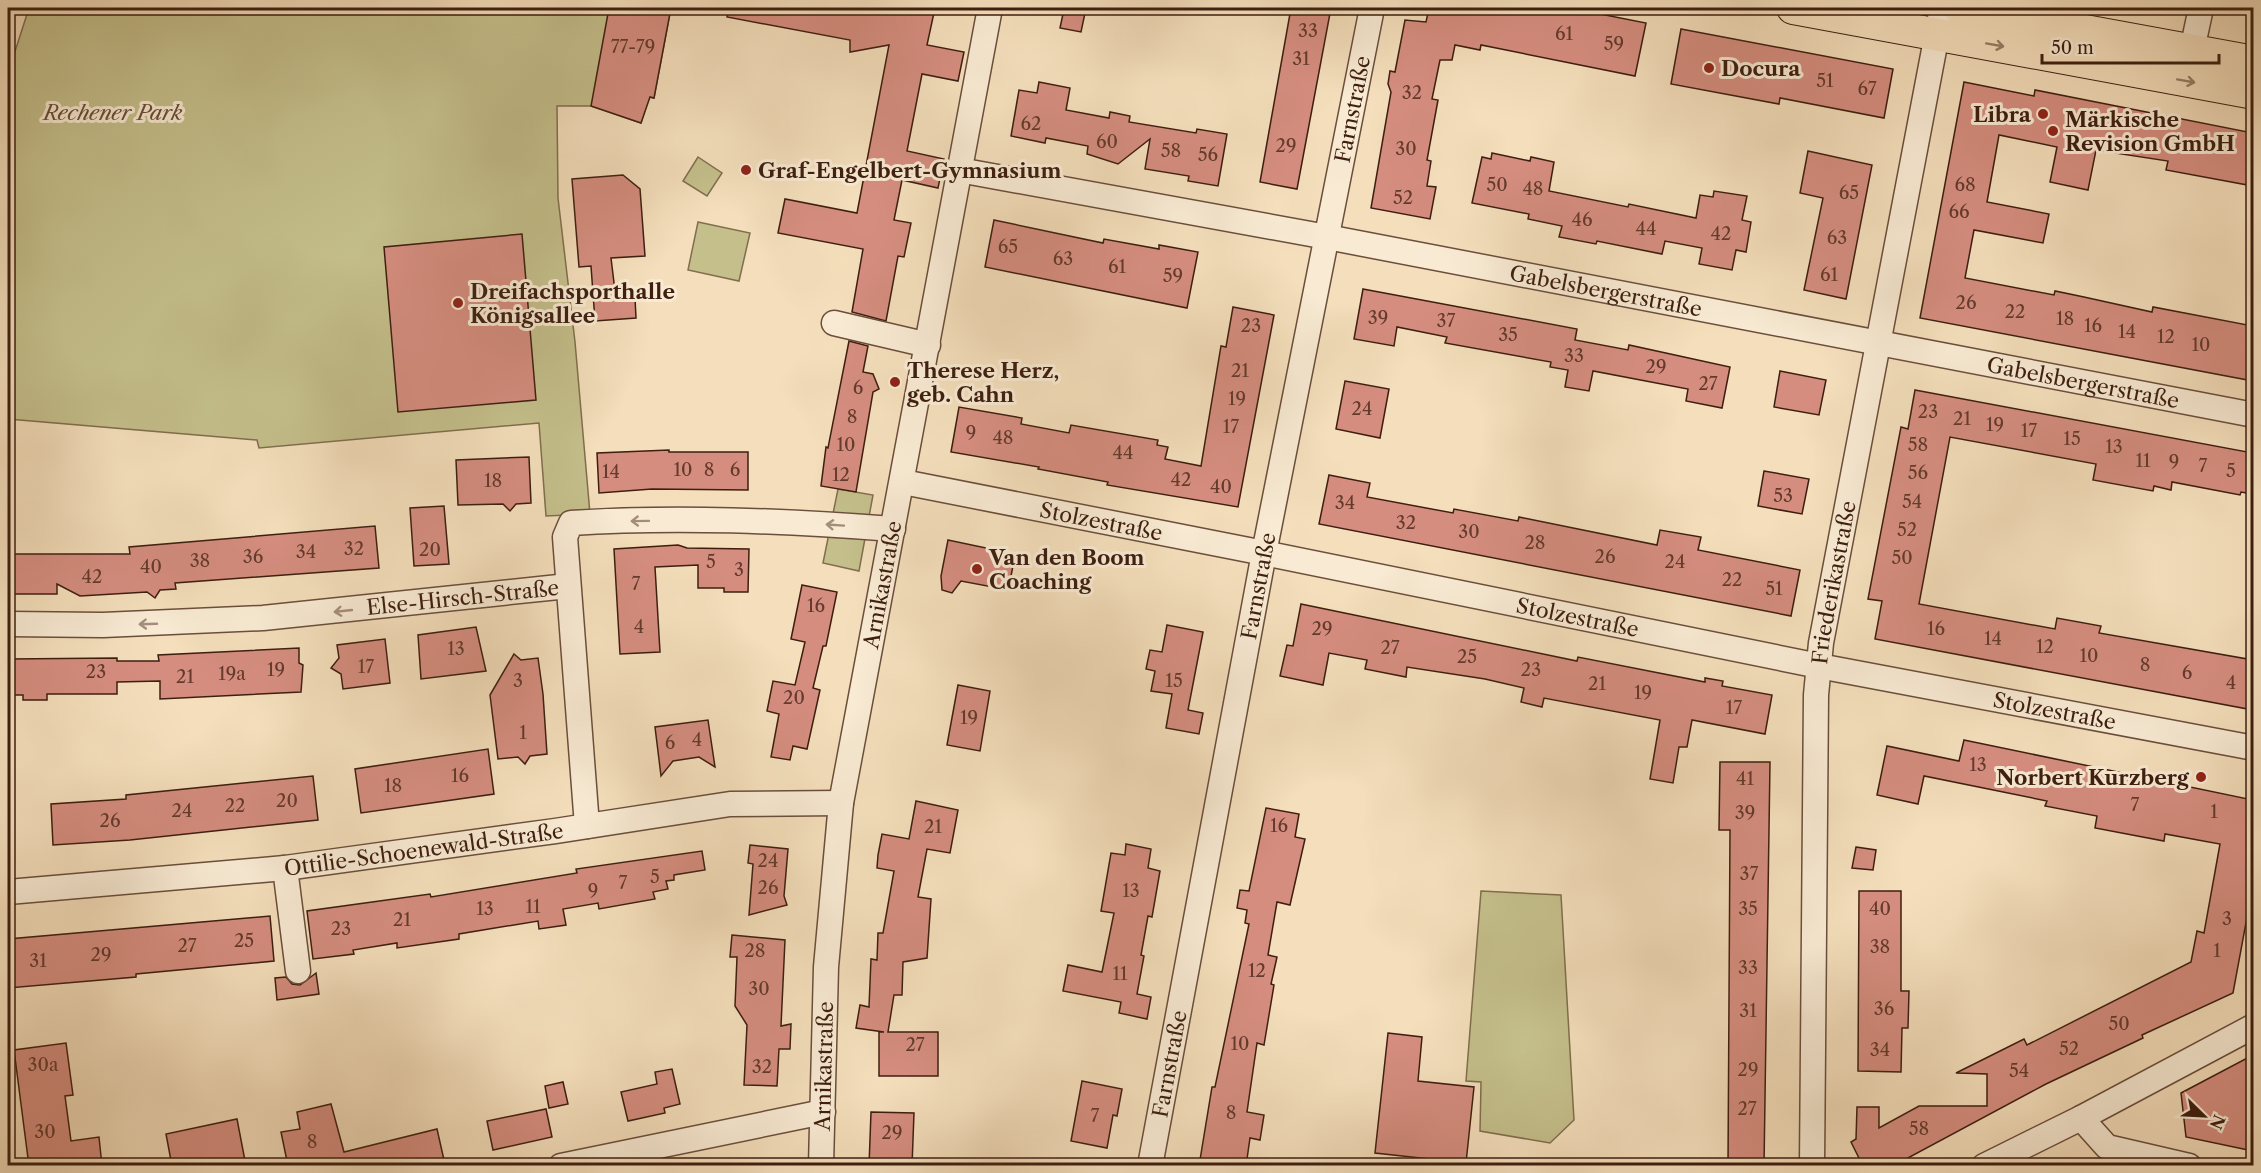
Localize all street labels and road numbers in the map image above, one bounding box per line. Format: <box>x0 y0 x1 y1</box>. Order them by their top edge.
street label: Farnstraße <box>1329 53 1375 165</box>
street label: Gabelsbergerstraße <box>1508 260 1704 321</box>
street label: Gabelsbergerstraße <box>1985 351 2181 413</box>
street label: Stolzestraße <box>1038 497 1165 545</box>
street label: Friederikastraße <box>1807 499 1860 665</box>
street label: Arnikastraße <box>858 519 906 651</box>
street label: Farnstraße <box>1236 530 1280 642</box>
street label: Else-Hirsch-Straße <box>365 575 560 620</box>
street label: Stolzestraße <box>1514 592 1641 642</box>
street label: Stolzestraße <box>1991 687 2118 734</box>
street label: Ottilie-Schoenewald-Straße <box>282 817 565 880</box>
street label: Arnikastraße <box>809 1001 838 1132</box>
street label: Farnstraße <box>1147 1008 1191 1119</box>

